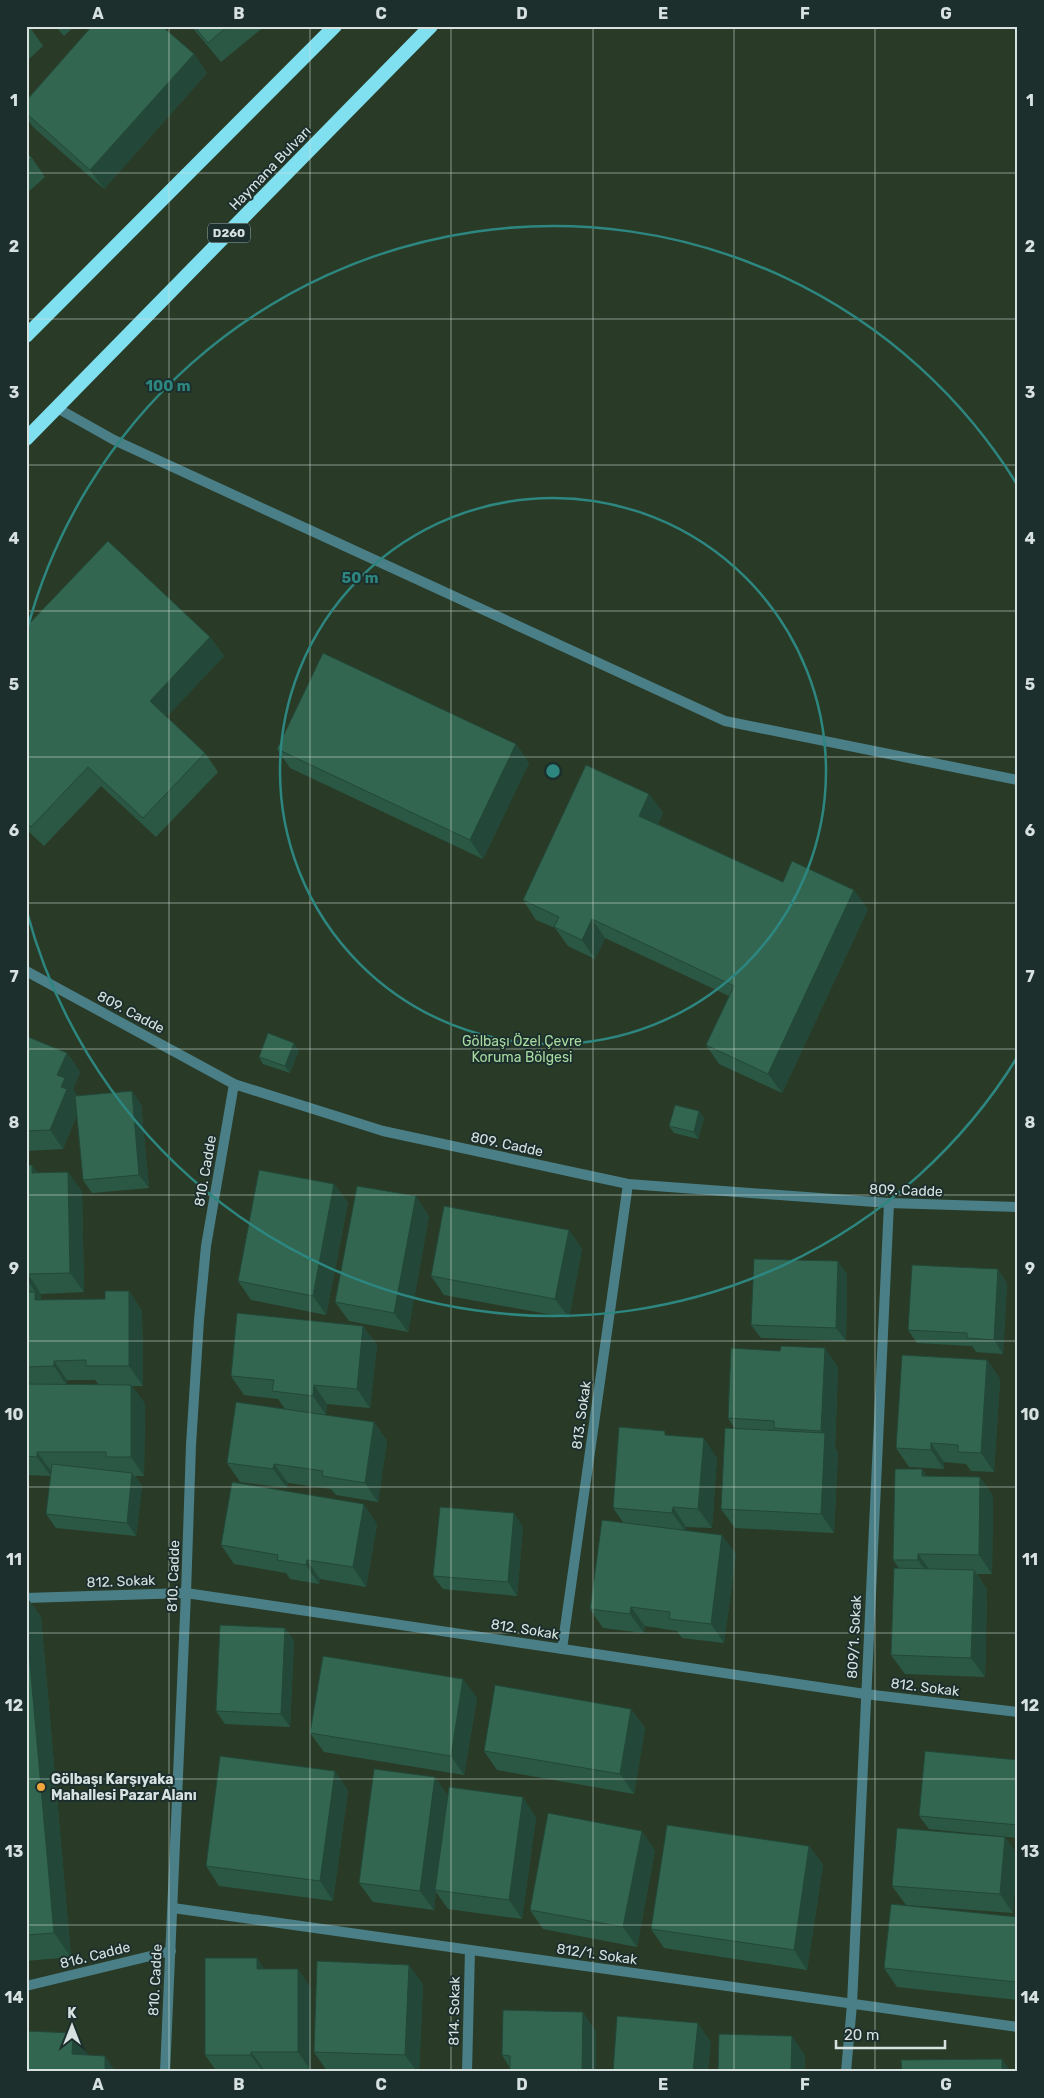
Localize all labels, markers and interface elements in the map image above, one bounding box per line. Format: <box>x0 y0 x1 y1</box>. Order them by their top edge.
text: A <box>92 4 104 23</box>
text: B <box>233 4 245 23</box>
text: C <box>375 4 387 23</box>
text: D <box>516 4 528 23</box>
text: E <box>658 4 668 23</box>
text: F <box>800 4 810 23</box>
text: G <box>940 4 952 23</box>
text: 1 <box>10 91 18 110</box>
text: 1 <box>1026 91 1034 110</box>
street label: Haymana Bulvarı <box>226 123 315 214</box>
road number: D260 <box>208 224 250 242</box>
text: 2 <box>9 237 19 256</box>
text: 2 <box>1025 237 1035 256</box>
text: 100 m <box>146 377 190 395</box>
text: 3 <box>9 383 19 402</box>
text: 3 <box>1025 383 1035 402</box>
text: 4 <box>9 529 20 548</box>
text: 4 <box>1025 529 1036 548</box>
text: 50 m <box>342 569 378 587</box>
text: 5 <box>9 675 19 694</box>
text: 5 <box>1025 675 1035 694</box>
centre of rings <box>544 762 562 780</box>
text: 6 <box>9 821 19 840</box>
text: 6 <box>1025 821 1035 840</box>
text: 7 <box>9 967 19 986</box>
text: 7 <box>1025 967 1035 986</box>
street label: 809. Cadde <box>94 988 167 1037</box>
park label: Gölbaşı Özel Çevre Koruma Bölgesi <box>462 1033 582 1066</box>
text: 8 <box>9 1113 20 1132</box>
text: 8 <box>1025 1113 1036 1132</box>
street label: 809. Cadde <box>469 1129 545 1160</box>
street label: 810. Cadde <box>191 1134 220 1208</box>
street label: 809. Cadde <box>869 1181 943 1200</box>
text: 9 <box>9 1259 19 1278</box>
text: 9 <box>1025 1259 1035 1278</box>
street label: 813. Sokak <box>568 1379 595 1450</box>
text: 10 <box>5 1405 24 1424</box>
text: 10 <box>1021 1405 1040 1424</box>
street label: 810. Cadde <box>164 1540 183 1612</box>
text: 11 <box>6 1550 22 1569</box>
text: 11 <box>1022 1550 1038 1569</box>
street label: 812. Sokak <box>86 1572 156 1591</box>
street label: 809/1. Sokak <box>844 1594 865 1679</box>
street label: 812. Sokak <box>490 1616 561 1643</box>
street label: 812. Sokak <box>890 1675 961 1700</box>
text: 12 <box>5 1696 23 1715</box>
text: 12 <box>1021 1696 1039 1715</box>
place label: Gölbaşı Karşıyaka Mahallesi Pazar Alanı <box>51 1771 197 1804</box>
marker: Gölbaşı Karşıyaka Mahallesi Pazar Alanı <box>35 1781 47 1793</box>
text: 13 <box>5 1842 23 1861</box>
text: 13 <box>1021 1842 1039 1861</box>
street label: 816. Cadde <box>58 1939 132 1972</box>
street label: 812/1. Sokak <box>555 1940 639 1969</box>
street label: 810. Cadde <box>145 1943 166 2016</box>
street label: 814. Sokak <box>445 1976 464 2046</box>
text: 14 <box>5 1988 24 2007</box>
text: 14 <box>1021 1988 1040 2007</box>
north arrow <box>48 2000 98 2050</box>
text: K <box>67 2005 77 2022</box>
scale bar <box>836 2018 945 2050</box>
text: 20 m <box>844 2026 879 2044</box>
text: A <box>92 2075 104 2094</box>
text: B <box>233 2075 245 2094</box>
text: C <box>375 2075 387 2094</box>
text: D <box>516 2075 528 2094</box>
text: E <box>658 2075 668 2094</box>
text: F <box>800 2075 810 2094</box>
text: G <box>940 2075 952 2094</box>

